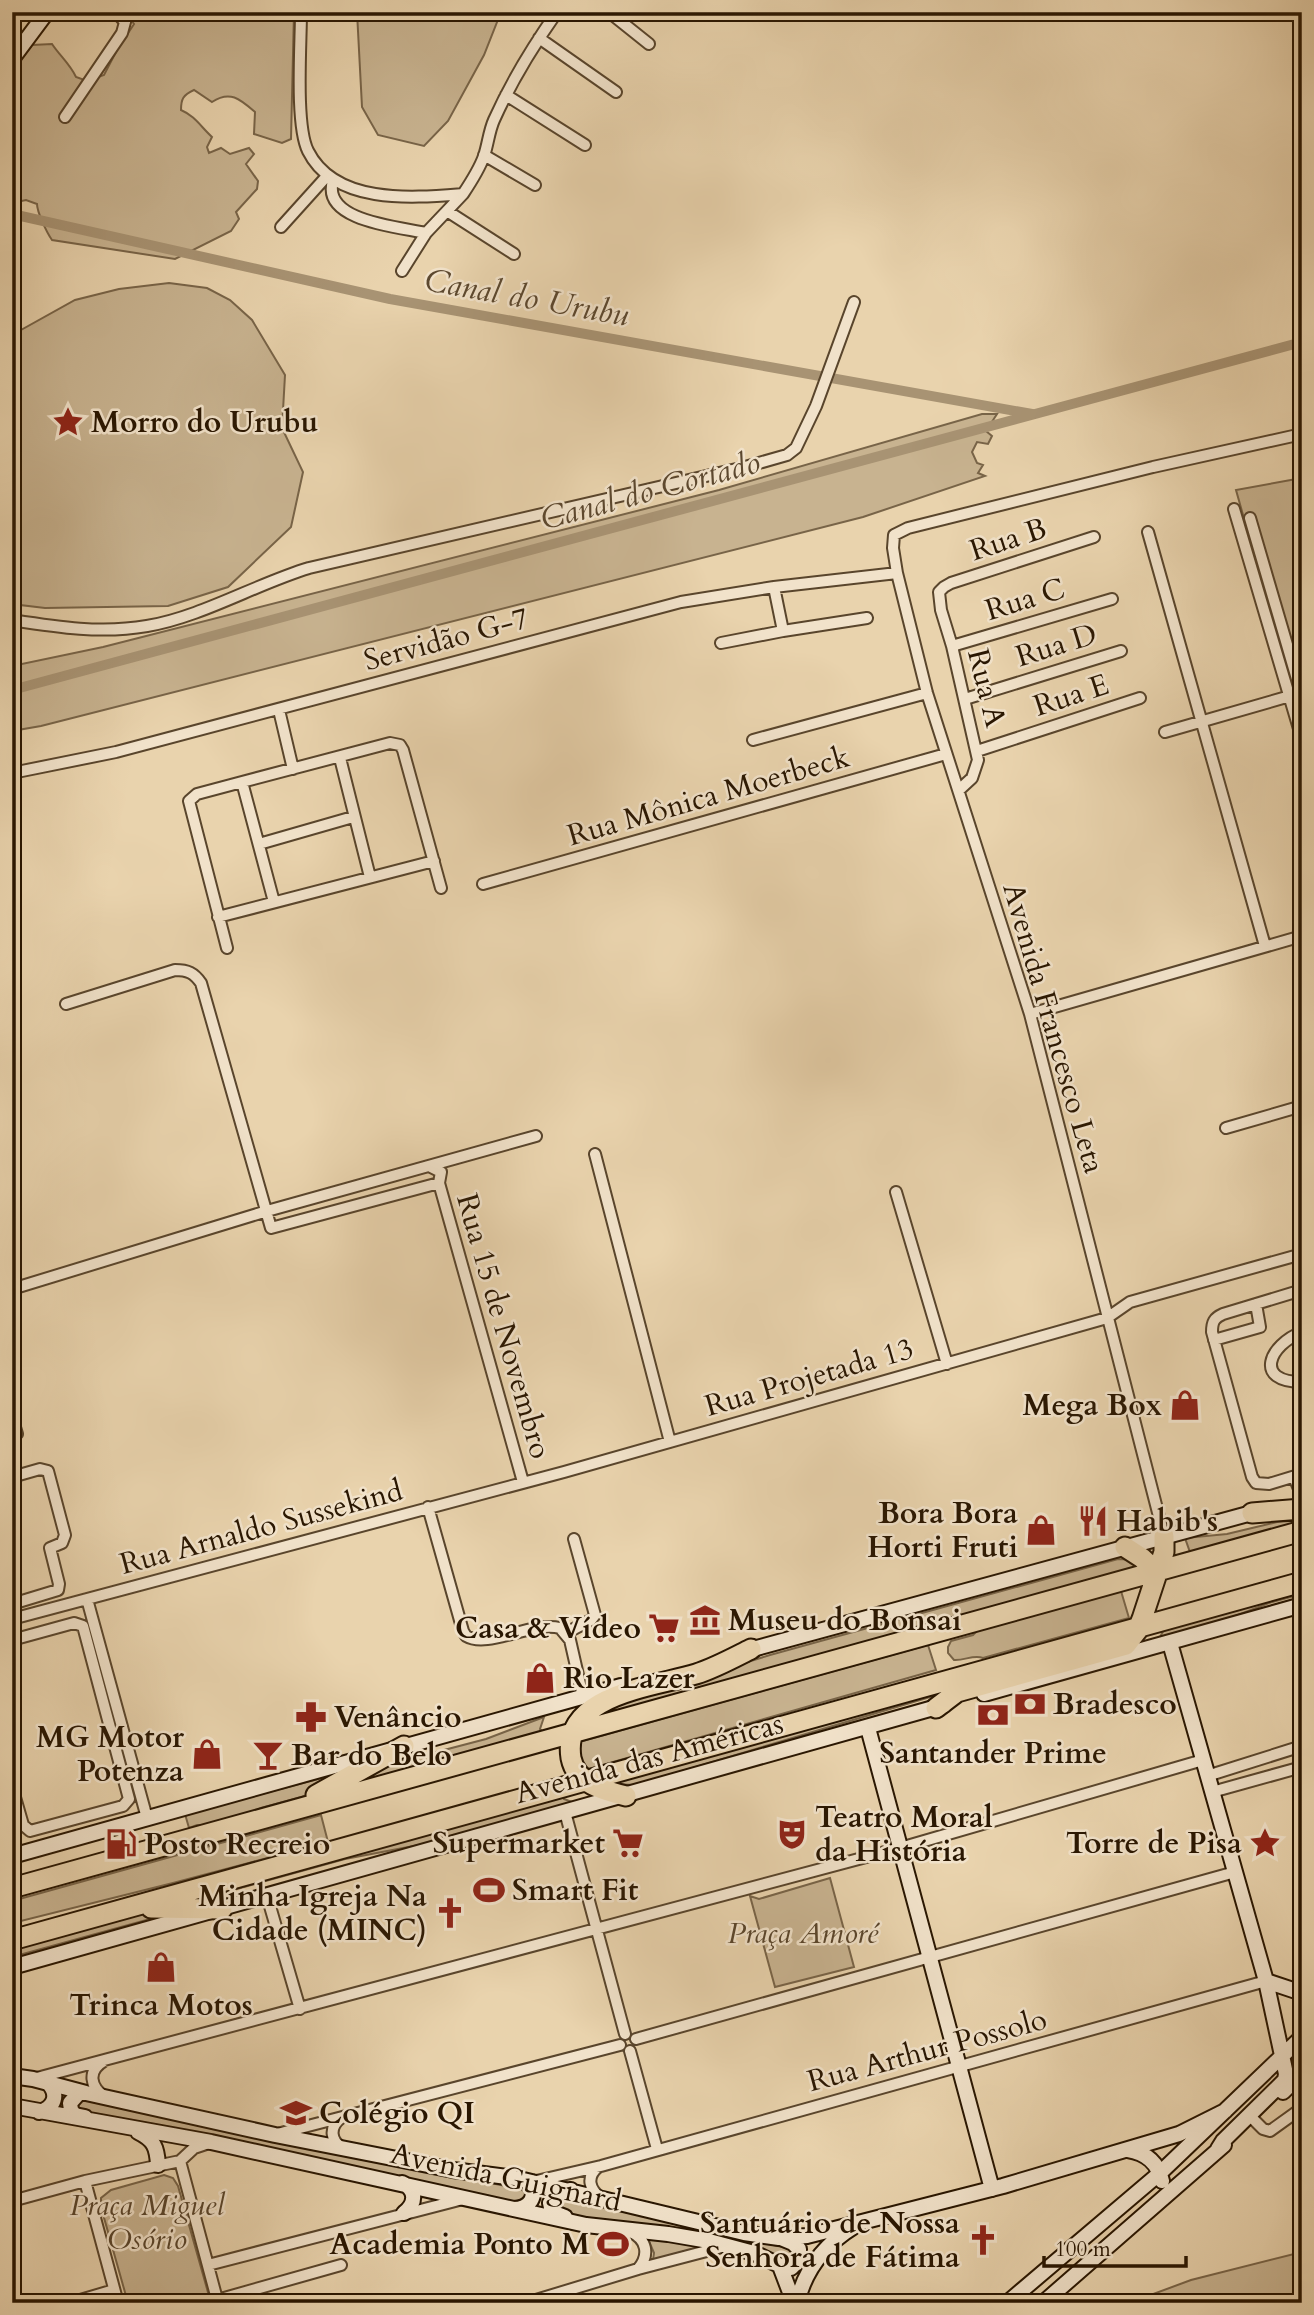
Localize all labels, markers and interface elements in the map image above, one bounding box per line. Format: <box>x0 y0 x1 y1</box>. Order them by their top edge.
water label: Canal do Urubu <box>421 258 632 338</box>
place label: Morro do Urubu <box>91 402 318 443</box>
place icon: Morro do Urubu <box>51 405 85 439</box>
water label: Canal do Cortado <box>536 440 765 541</box>
street label: Rua B <box>964 508 1052 571</box>
street label: Rua C <box>980 568 1070 631</box>
street label: Servidão G-7 <box>359 598 533 681</box>
street label: Rua D <box>1011 614 1102 677</box>
street label: Rua A <box>957 645 1016 732</box>
street label: Rua E <box>1028 664 1114 727</box>
street label: Rua Mônica Moerbeck <box>562 737 854 856</box>
street label: Avenida Francesco Leta <box>992 878 1115 1178</box>
street label: Rua 15 de Novembro <box>446 1189 561 1463</box>
street label: Rua Projetada 13 <box>700 1328 918 1427</box>
place label: Mega Box <box>1022 1385 1162 1426</box>
shop icon: Mega Box <box>1168 1388 1202 1422</box>
street label: Rua Arnaldo Sussekind <box>115 1470 407 1585</box>
place label: Bora Bora Horti Fruti <box>867 1493 1018 1568</box>
place label: Habib's <box>1116 1501 1218 1542</box>
restaurant icon: Habib's <box>1076 1504 1110 1538</box>
shop icon: Bora Bora Horti Fruti <box>1024 1513 1058 1547</box>
place label: Museu do Bonsai <box>728 1600 962 1641</box>
museum icon: Museu do Bonsai <box>688 1603 722 1637</box>
place label: Casa & Vídeo <box>455 1608 641 1649</box>
supermarket icon: Casa & Vídeo <box>647 1611 681 1645</box>
place label: Rio Lazer <box>563 1658 695 1699</box>
shop icon: Rio Lazer <box>523 1661 557 1695</box>
place label: Bradesco <box>1053 1684 1177 1725</box>
bank icon: Bradesco <box>1013 1687 1047 1721</box>
place label: Venâncio <box>334 1697 462 1738</box>
bank icon: Santander Prime <box>976 1698 1010 1732</box>
pharmacy icon: Venâncio <box>294 1700 328 1734</box>
street label: Avenida das Américas <box>511 1703 788 1814</box>
place label: MG Motor Potenza <box>36 1717 185 1792</box>
place label: Santander Prime <box>879 1733 1107 1774</box>
place label: Bar do Belo <box>291 1735 452 1776</box>
shop icon: MG Motor Potenza <box>190 1737 224 1771</box>
bar icon: Bar do Belo <box>251 1738 285 1772</box>
place label: Teatro Moral da História <box>815 1797 993 1872</box>
theatre icon: Teatro Moral da História <box>775 1817 809 1851</box>
place label: Supermarket <box>432 1823 605 1864</box>
place label: Torre de Pisa <box>1066 1823 1242 1864</box>
place label: Posto Recreio <box>144 1824 330 1865</box>
supermarket icon: Supermarket <box>611 1826 645 1860</box>
place icon: Torre de Pisa <box>1248 1826 1282 1860</box>
fuel station icon: Posto Recreio <box>104 1827 138 1861</box>
place label: Smart Fit <box>512 1870 639 1911</box>
sports icon: Smart Fit <box>472 1873 506 1907</box>
place label: Minha Igreja Na Cidade (MINC) <box>198 1876 427 1951</box>
church icon: Minha Igreja Na Cidade (MINC) <box>433 1896 467 1930</box>
park label: Praça Amoré <box>728 1913 881 1954</box>
shop icon: Trinca Motos <box>144 1950 178 1984</box>
place label: Trinca Motos <box>69 1985 253 2026</box>
street label: Rua Arthur Possolo <box>803 1999 1051 2102</box>
place label: Colégio QI <box>319 2093 475 2134</box>
school or university icon: Colégio QI <box>279 2096 313 2130</box>
street label: Avenida Guignard <box>387 2133 625 2222</box>
park label: Praça Miguel Osório <box>69 2185 225 2260</box>
place label: Santuário de Nossa Senhora de Fátima <box>700 2203 960 2278</box>
church icon: Santuário de Nossa Senhora de Fátima <box>966 2223 1000 2257</box>
place label: Academia Ponto M <box>330 2224 590 2265</box>
scale bar <box>1044 2224 1186 2268</box>
sports icon: Academia Ponto M <box>596 2227 630 2261</box>
text: 100 m <box>1055 2235 1111 2264</box>

